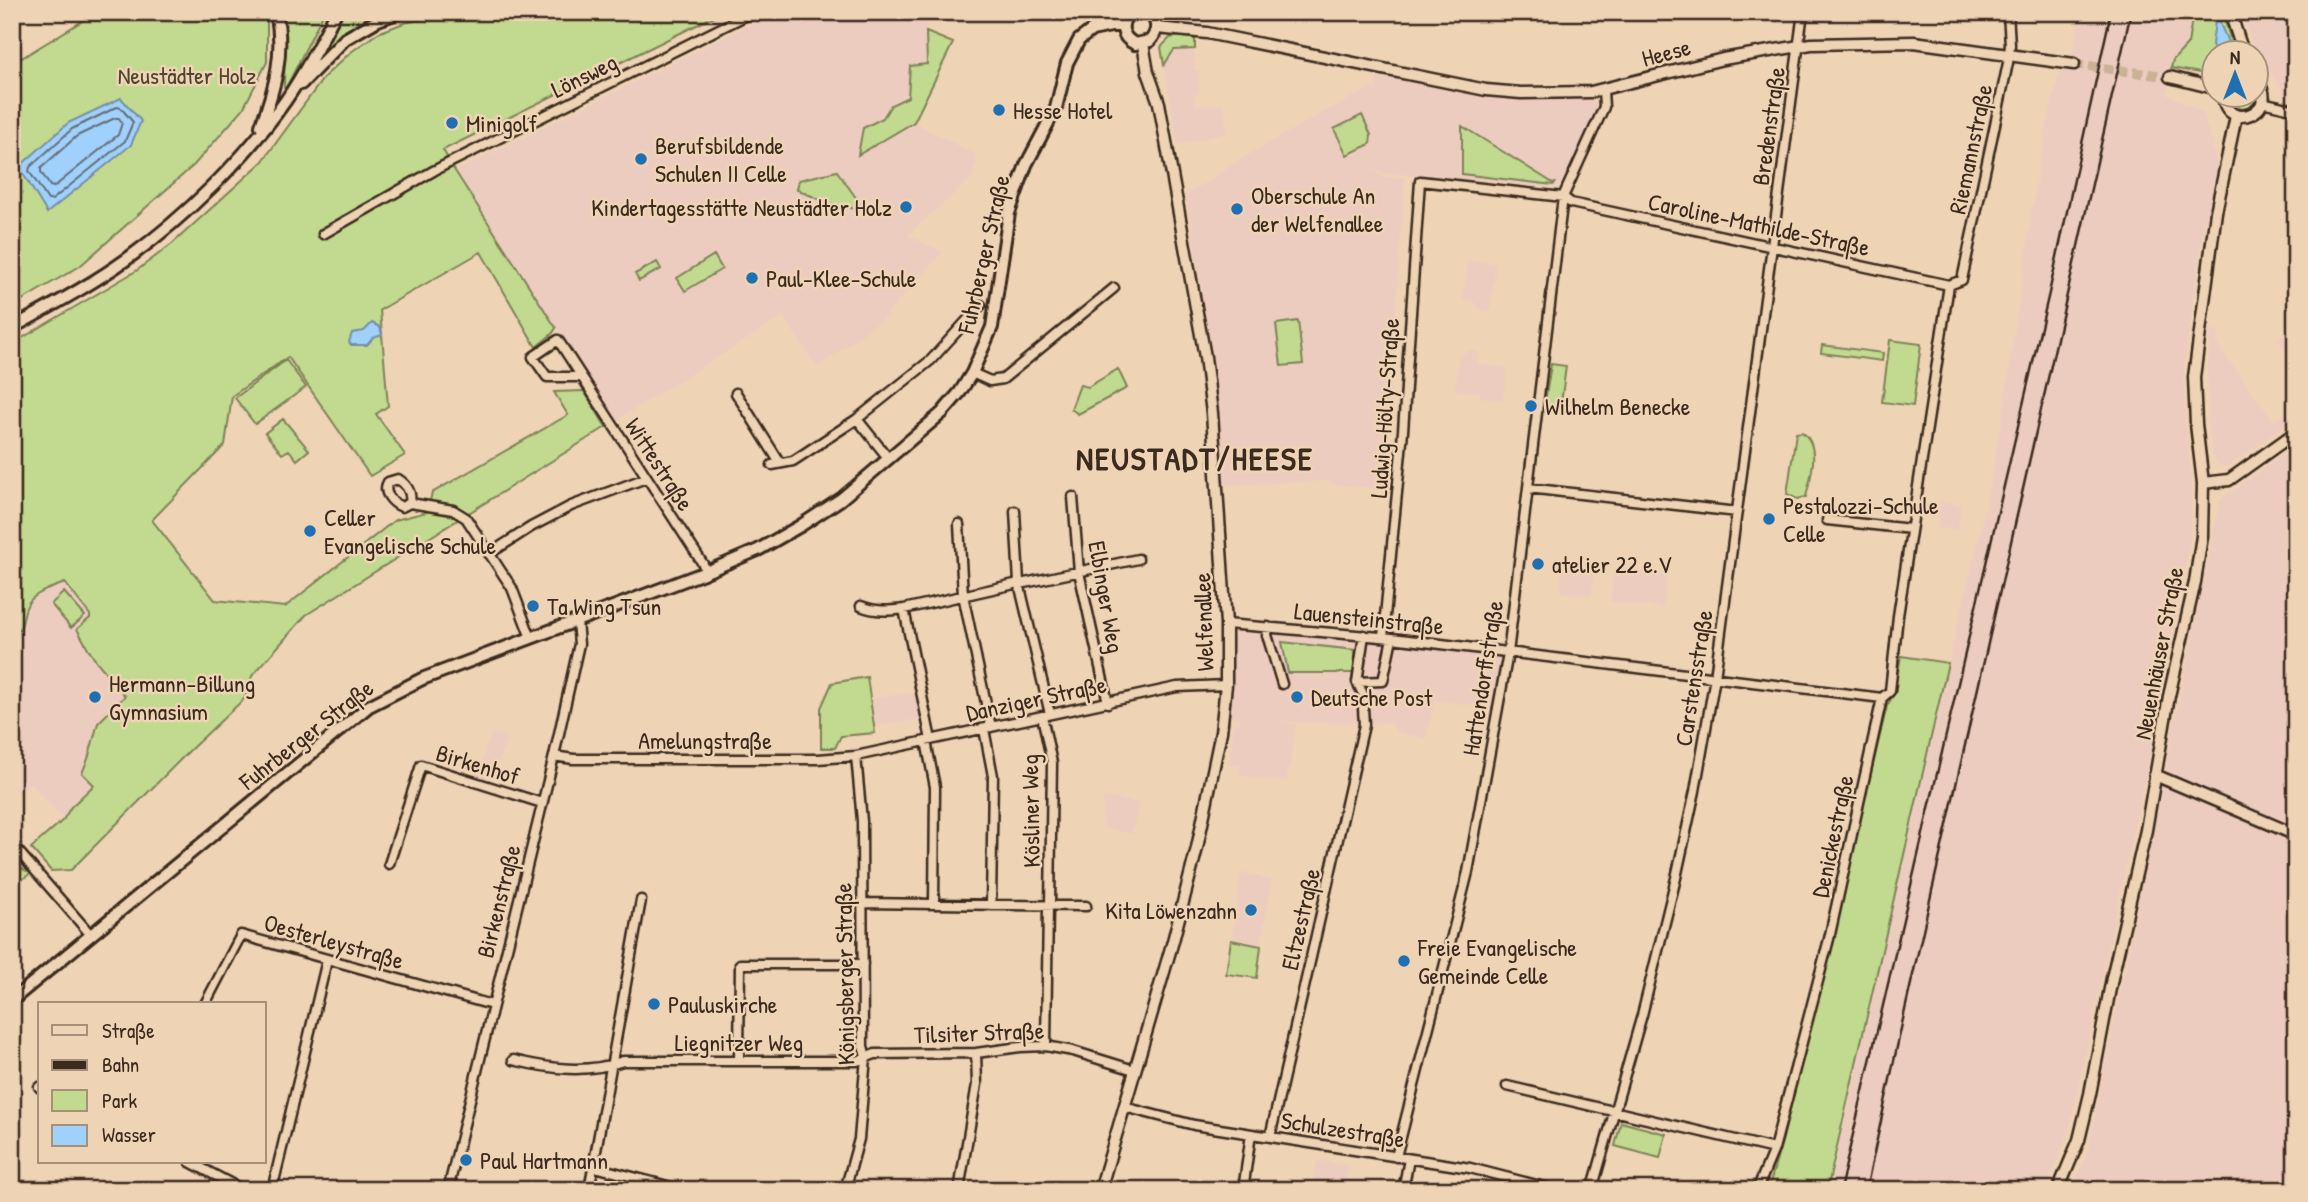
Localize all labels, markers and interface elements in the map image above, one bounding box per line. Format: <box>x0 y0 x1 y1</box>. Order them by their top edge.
street label: Heese <box>1638 30 1694 74</box>
north arrow <box>2200 38 2270 108</box>
text: N <box>2230 44 2240 70</box>
street label: Lönsweg <box>546 45 622 105</box>
park label: Neustädter Holz <box>118 59 256 91</box>
street label: Bredenstraße <box>1744 64 1792 187</box>
street label: Riemannstraße <box>1941 81 1999 217</box>
place label: Hesse Hotel <box>1013 94 1113 126</box>
marker: Hesse Hotel <box>991 102 1007 118</box>
place label: Minigolf <box>466 107 538 139</box>
marker: Minigolf <box>444 115 460 131</box>
place label: Berufsbildende Schulen II Celle <box>655 129 787 189</box>
marker: Berufsbildende Schulen II Celle <box>633 151 649 167</box>
street label: Fuhrberger Straße <box>949 171 1017 337</box>
place label: Oberschule An der Welfenallee <box>1251 179 1384 239</box>
street label: Caroline-Mathilde-Straße <box>1645 185 1873 263</box>
place label: Kindertagesstätte Neustädter Holz <box>591 191 892 223</box>
marker: Kindertagesstätte Neustädter Holz <box>898 199 914 215</box>
marker: Oberschule An der Welfenallee <box>1229 201 1245 217</box>
place label: Paul-Klee-Schule <box>766 262 917 294</box>
marker: Paul-Klee-Schule <box>744 270 760 286</box>
street label: Ludwig-Hölty-Straße <box>1362 317 1406 499</box>
place label: Wilhelm Benecke <box>1545 390 1691 422</box>
marker: Wilhelm Benecke <box>1523 398 1539 414</box>
street label: Wittestraße <box>618 411 702 517</box>
district label: NEUSTADT/HEESE <box>1076 437 1314 480</box>
place label: Pestalozzi-Schule Celle <box>1783 489 1939 549</box>
place label: Celler Evangelische Schule <box>324 501 497 561</box>
marker: Pestalozzi-Schule Celle <box>1761 511 1777 527</box>
marker: Celler Evangelische Schule <box>302 523 318 539</box>
street label: Elbinger Weg <box>1081 539 1133 655</box>
place label: atelier 22 e.V <box>1552 548 1672 580</box>
marker: atelier 22 e.V <box>1530 556 1546 572</box>
street label: Neuenhäuser Straße <box>2126 564 2190 742</box>
street label: Welfenallee <box>1185 572 1221 672</box>
place label: Ta Wing Tsun <box>547 590 661 622</box>
street label: Lauensteinstraße <box>1293 594 1446 642</box>
marker: Ta Wing Tsun <box>525 598 541 614</box>
street label: Hattendorffstraße <box>1454 598 1510 758</box>
street label: Carstensstraße <box>1666 607 1720 748</box>
place label: Hermann-Billung Gymnasium <box>109 667 255 727</box>
street label: Danziger Straße <box>963 667 1109 728</box>
street label: Fuhrberger Straße <box>232 671 380 797</box>
place label: Deutsche Post <box>1311 681 1433 713</box>
marker: Hermann-Billung Gymnasium <box>87 689 103 705</box>
marker: Deutsche Post <box>1289 689 1305 705</box>
street label: Amelungstraße <box>638 724 772 756</box>
street label: Birkenhof <box>432 736 524 792</box>
street label: Kösliner Weg <box>1013 754 1047 868</box>
street label: Denickestraße <box>1803 771 1861 900</box>
street label: Birkenstraße <box>468 841 528 961</box>
street label: Eltzestraße <box>1273 865 1327 973</box>
street label: Königsberger Straße <box>826 882 862 1065</box>
place label: Kita Löwenzahn <box>1105 894 1237 926</box>
marker: Kita Löwenzahn <box>1243 902 1259 918</box>
street label: Oesterleystraße <box>261 906 408 976</box>
place label: Freie Evangelische Gemeinde Celle <box>1417 931 1577 991</box>
marker: Freie Evangelische Gemeinde Celle <box>1396 953 1412 969</box>
place label: Pauluskirche <box>668 988 778 1020</box>
marker: Pauluskirche <box>646 996 662 1012</box>
legend <box>38 1002 266 1164</box>
street label: Tilsiter Straße <box>913 1014 1045 1050</box>
text: Straße <box>102 1016 155 1045</box>
street label: Liegnitzer Weg <box>675 1026 803 1058</box>
text: Bahn <box>102 1050 139 1079</box>
text: Park <box>102 1086 137 1115</box>
street label: Schulzestraße <box>1279 1103 1407 1155</box>
text: Wasser <box>102 1120 156 1149</box>
place label: Paul Hartmann <box>480 1144 608 1176</box>
marker: Paul Hartmann <box>458 1152 474 1168</box>

